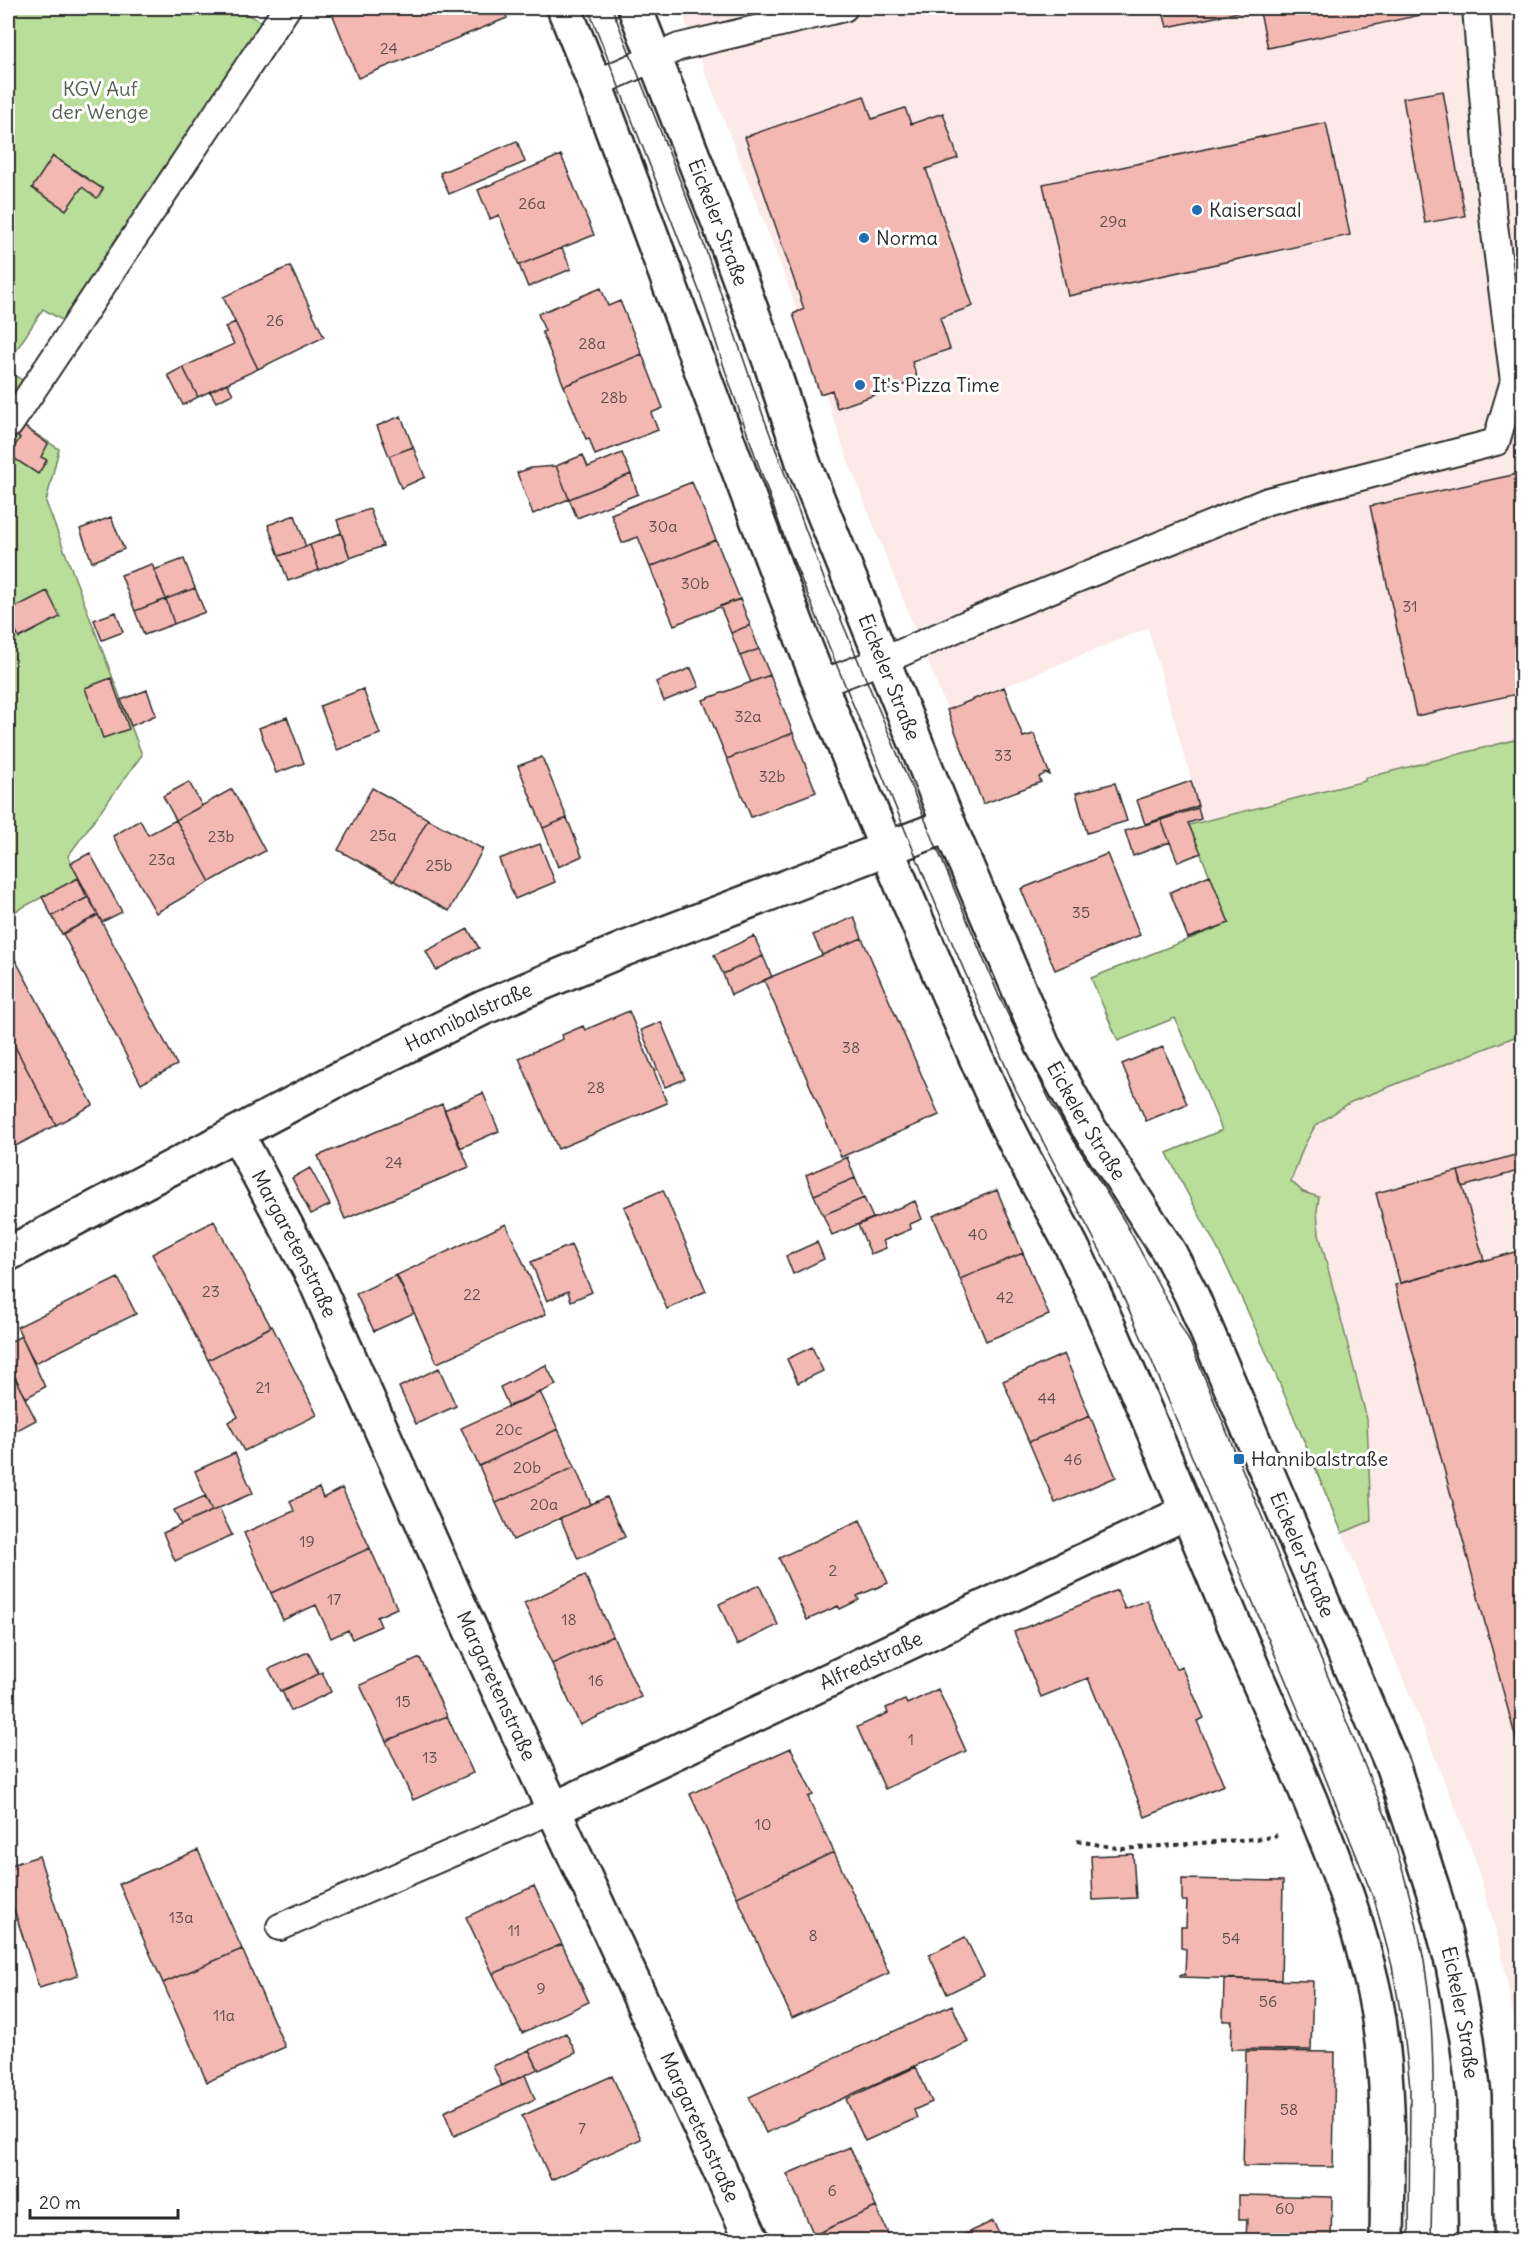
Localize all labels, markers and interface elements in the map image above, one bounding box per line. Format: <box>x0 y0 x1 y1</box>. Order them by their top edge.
house number: 24 <box>380 38 398 58</box>
park label: KGV Auf der Wenge <box>51 76 149 124</box>
street label: Eickeler Straße <box>683 155 754 289</box>
house number: 26a <box>518 193 546 213</box>
place label: Kaisersaal <box>1209 197 1302 222</box>
marker: Kaisersaal <box>1190 203 1204 217</box>
house number: 29a <box>1099 211 1127 231</box>
place label: Norma <box>876 225 938 250</box>
marker: Norma <box>857 231 871 245</box>
house number: 26 <box>266 310 284 330</box>
house number: 28a <box>578 333 606 353</box>
place label: It's Pizza Time <box>872 372 1000 397</box>
marker: It's Pizza Time <box>853 378 867 392</box>
house number: 28b <box>601 387 628 407</box>
house number: 30a <box>649 516 677 536</box>
house number: 30b <box>681 573 709 593</box>
house number: 31 <box>1402 596 1418 616</box>
street label: Eickeler Straße <box>853 610 927 744</box>
house number: 32a <box>735 706 762 726</box>
house number: 33 <box>994 745 1012 765</box>
house number: 32b <box>759 766 786 786</box>
house number: 25a <box>369 825 397 845</box>
house number: 23b <box>208 826 235 846</box>
house number: 23a <box>149 849 176 869</box>
house number: 25b <box>426 855 453 875</box>
house number: 35 <box>1072 902 1090 922</box>
street label: Hannibalstraße <box>400 976 535 1057</box>
house number: 38 <box>842 1037 860 1057</box>
street label: Eickeler Straße <box>1042 1057 1132 1184</box>
house number: 28 <box>587 1077 605 1097</box>
house number: 24 <box>385 1152 403 1172</box>
street label: Margaretenstraße <box>247 1166 343 1321</box>
house number: 40 <box>968 1224 988 1244</box>
house number: 23 <box>202 1281 220 1301</box>
house number: 22 <box>463 1284 481 1304</box>
house number: 42 <box>996 1287 1014 1307</box>
house number: 21 <box>255 1377 271 1397</box>
house number: 44 <box>1038 1388 1056 1408</box>
house number: 20c <box>495 1419 523 1439</box>
place label: Hannibalstraße <box>1251 1446 1388 1471</box>
house number: 46 <box>1064 1449 1082 1469</box>
marker: Hannibalstraße <box>1232 1452 1246 1466</box>
house number: 20b <box>513 1457 541 1477</box>
street label: Eickeler Straße <box>1265 1488 1341 1621</box>
house number: 20a <box>530 1494 558 1514</box>
house number: 19 <box>299 1531 315 1551</box>
house number: 2 <box>829 1560 838 1580</box>
house number: 17 <box>327 1589 341 1609</box>
street label: Margaretenstraße <box>452 1607 542 1764</box>
house number: 18 <box>561 1609 577 1629</box>
street label: Alfredstraße <box>815 1625 926 1695</box>
house number: 16 <box>588 1670 604 1690</box>
house number: 15 <box>395 1691 411 1711</box>
house number: 1 <box>908 1729 914 1749</box>
house number: 13 <box>422 1747 438 1767</box>
house number: 10 <box>755 1814 771 1834</box>
house number: 13a <box>169 1907 193 1927</box>
house number: 11 <box>508 1920 520 1940</box>
house number: 8 <box>808 1925 818 1945</box>
house number: 54 <box>1222 1928 1240 1948</box>
street label: Eickeler Straße <box>1436 1943 1485 2080</box>
house number: 9 <box>536 1978 546 1998</box>
house number: 56 <box>1259 1991 1277 2011</box>
house number: 11a <box>213 2005 235 2025</box>
street label: Margaretenstraße <box>655 2048 746 2206</box>
house number: 58 <box>1280 2099 1298 2119</box>
house number: 7 <box>578 2118 586 2138</box>
house number: 6 <box>827 2180 837 2200</box>
scale bar <box>30 2182 178 2220</box>
text: 20 m <box>39 2191 81 2214</box>
house number: 60 <box>1275 2198 1295 2218</box>

